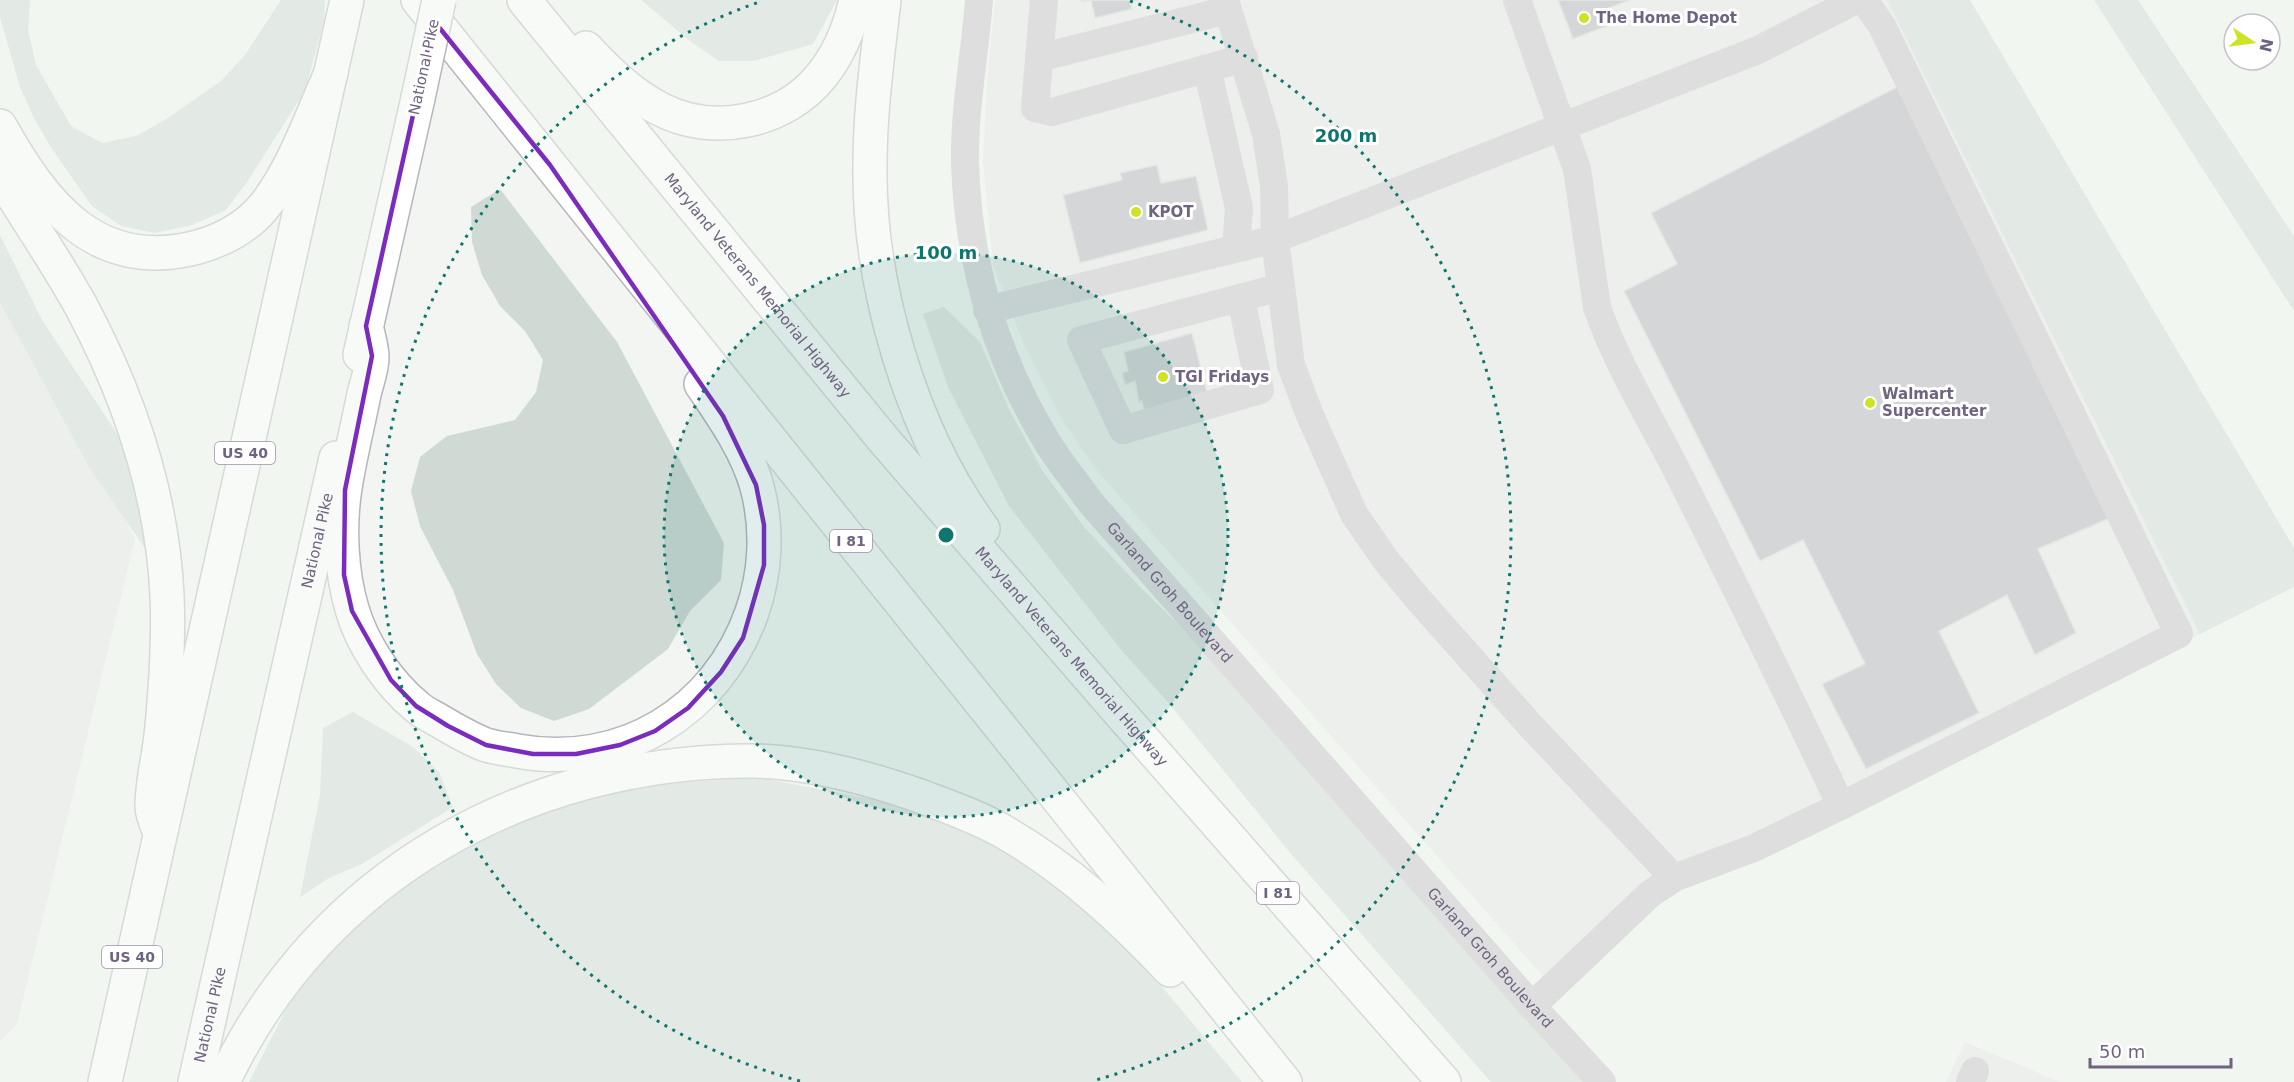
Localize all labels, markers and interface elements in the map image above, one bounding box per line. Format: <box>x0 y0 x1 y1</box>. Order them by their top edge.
place label: The Home Depot <box>1596 9 1737 27</box>
marker: The Home Depot <box>1577 11 1591 25</box>
north arrow <box>2222 12 2282 72</box>
street label: National Pike <box>405 17 443 117</box>
text: N <box>2255 37 2277 54</box>
text: 200 m <box>1315 125 1377 146</box>
street label: Maryland Veterans Memorial Highway <box>660 170 855 402</box>
place label: KPOT <box>1148 203 1194 221</box>
marker: KPOT <box>1129 205 1143 219</box>
text: 100 m <box>915 242 977 263</box>
place label: TGI Fridays <box>1175 368 1269 386</box>
marker: TGI Fridays <box>1156 370 1170 384</box>
place label: Walmart Supercenter <box>1882 385 1987 420</box>
marker: Walmart Supercenter <box>1863 396 1877 410</box>
road number: US 40 <box>215 442 275 464</box>
street label: National Pike <box>298 491 337 590</box>
street label: Garland Groh Boulevard <box>1103 519 1236 667</box>
centre of rings <box>936 525 956 545</box>
road number: I 81 <box>830 530 872 552</box>
street label: Maryland Veterans Memorial Highway <box>971 543 1172 770</box>
road number: I 81 <box>1257 882 1299 904</box>
street label: Garland Groh Boulevard <box>1423 884 1557 1032</box>
road number: US 40 <box>102 946 162 968</box>
street label: National Pike <box>191 965 230 1064</box>
scale bar <box>2090 1031 2231 1069</box>
text: 50 m <box>2099 1041 2145 1062</box>

